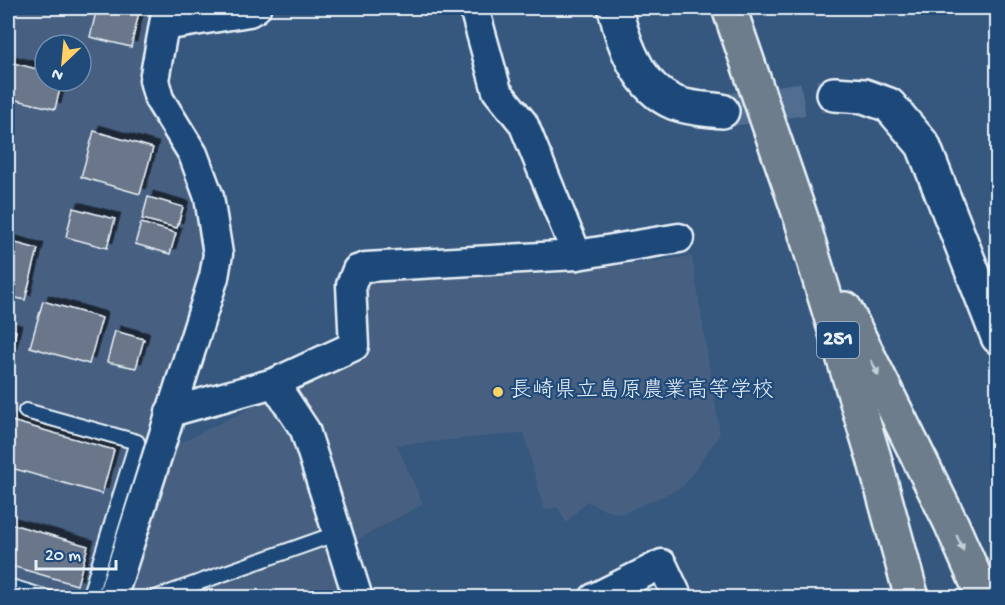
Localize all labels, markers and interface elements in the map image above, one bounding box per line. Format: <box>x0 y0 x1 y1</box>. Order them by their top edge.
north arrow <box>33 33 93 93</box>
text: N <box>49 62 67 84</box>
road number: 251 <box>817 322 859 358</box>
one-way arrow <box>869 359 879 377</box>
place label: 長崎県立島原農業高等学校 <box>510 378 774 405</box>
marker: 長崎県立島原農業高等学校 <box>491 385 505 399</box>
scale bar <box>36 533 116 571</box>
one-way arrow <box>955 535 965 553</box>
text: 20 m <box>45 546 81 567</box>

